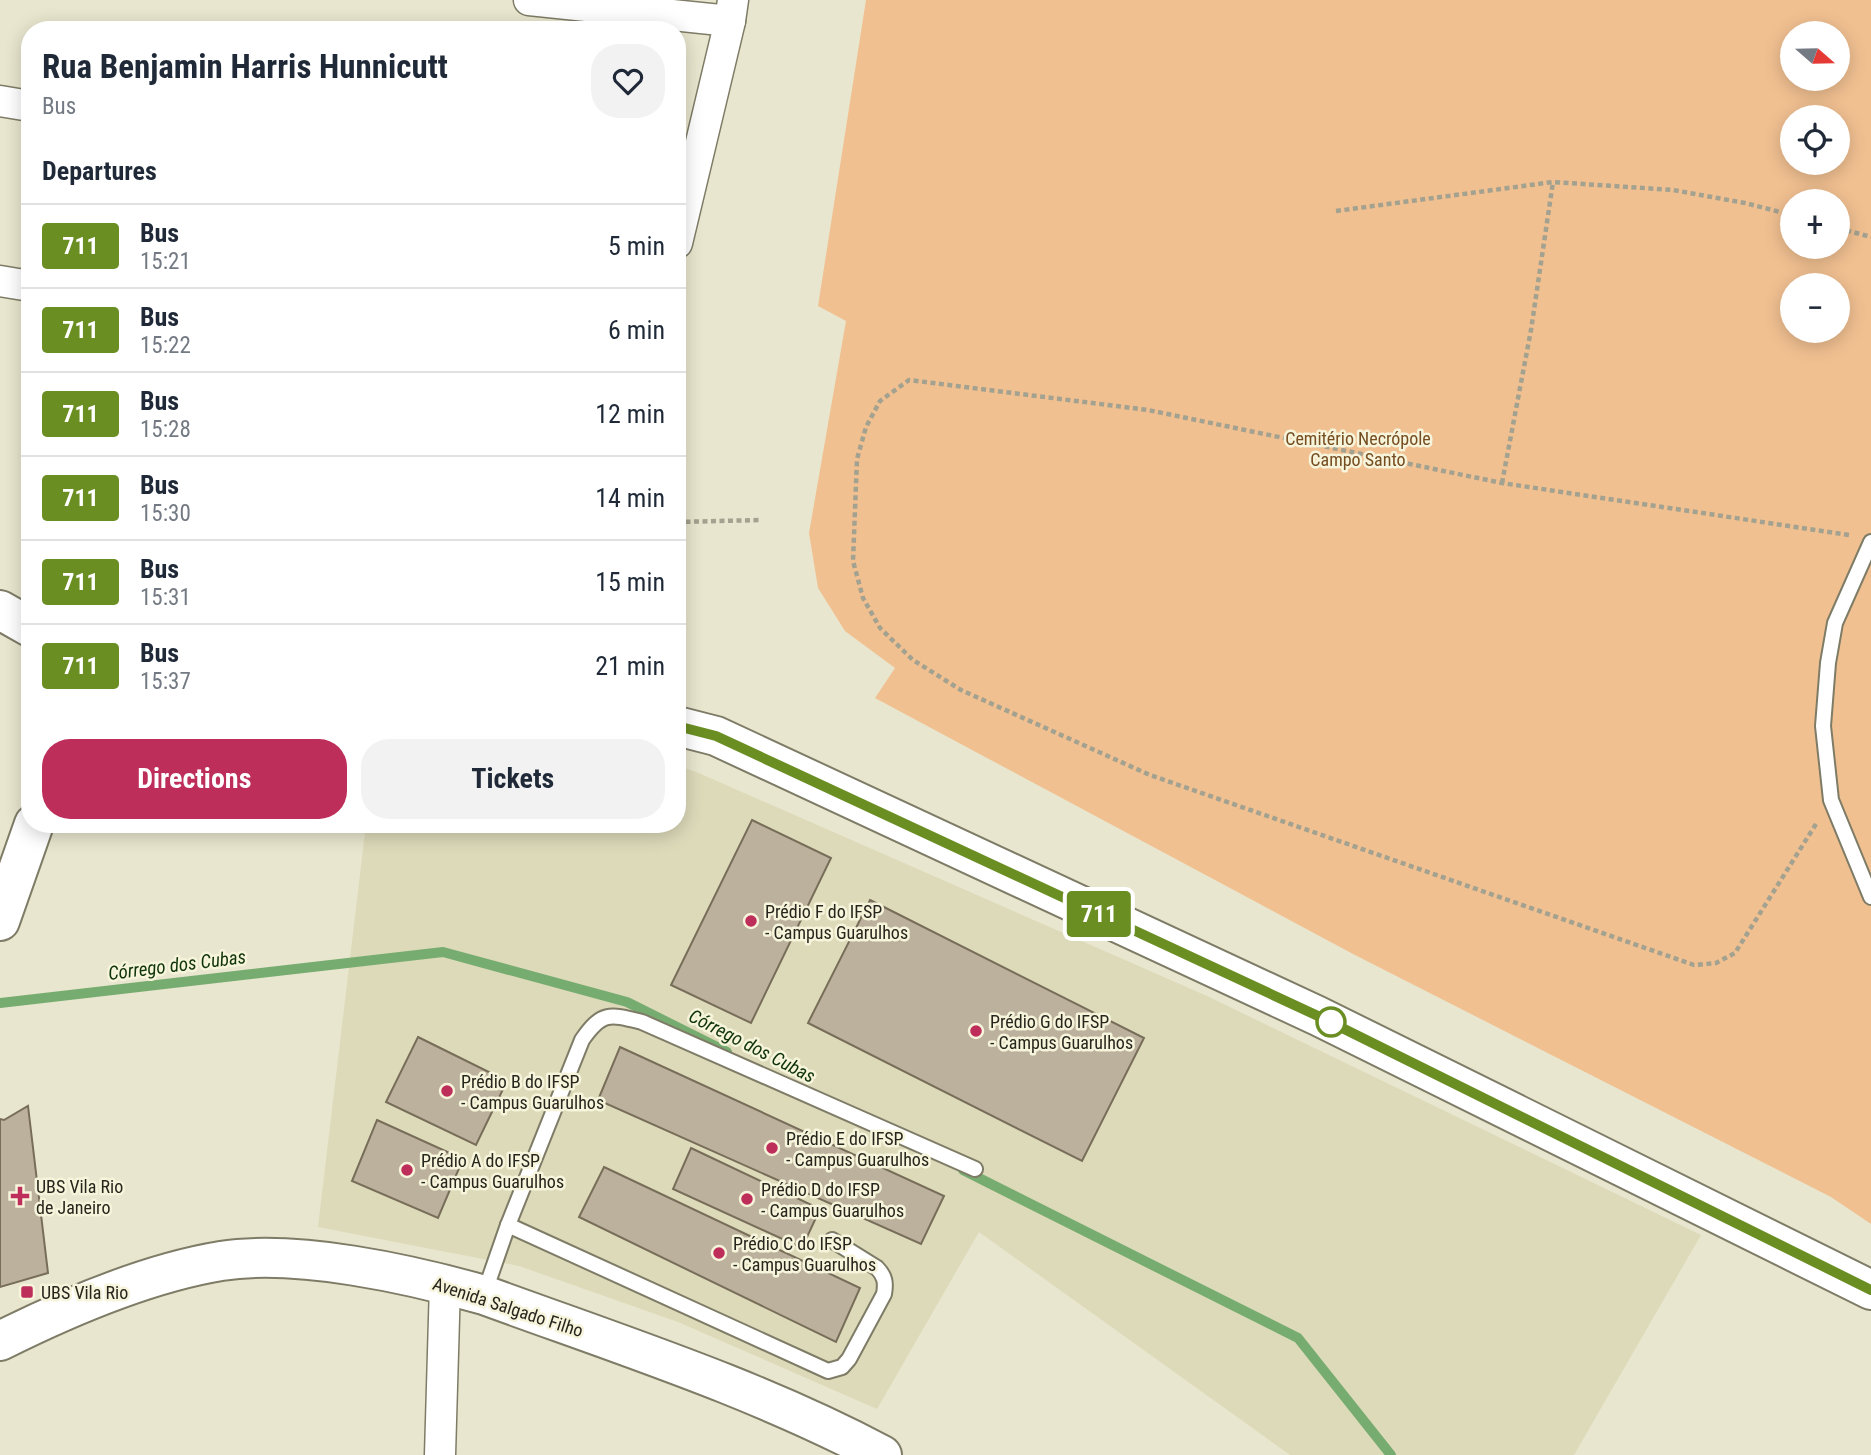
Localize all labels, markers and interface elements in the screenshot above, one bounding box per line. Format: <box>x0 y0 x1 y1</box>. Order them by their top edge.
north arrow <box>1780 21 1850 91</box>
map controls <box>1780 21 1850 343</box>
button: heart <box>591 44 665 118</box>
text: Rua Benjamin Harris Hunnicutt <box>42 47 448 86</box>
text: Bus <box>42 93 76 120</box>
button: locate <box>1780 105 1850 175</box>
text: Departures <box>42 156 157 186</box>
button: + <box>1780 189 1850 259</box>
text: Bus <box>140 218 179 248</box>
text: 5 min <box>608 231 665 261</box>
text: 711 <box>62 232 99 260</box>
text: 15:21 <box>140 248 191 275</box>
button: − <box>1780 273 1850 343</box>
text: Bus <box>140 302 179 332</box>
text: 6 min <box>608 315 665 345</box>
text: 711 <box>62 316 99 344</box>
text: 15:22 <box>140 332 191 359</box>
text: Bus <box>140 386 179 416</box>
text: 12 min <box>595 399 665 429</box>
text: 711 <box>62 400 99 428</box>
text: 15:28 <box>140 416 191 443</box>
park label: Cemitério Necrópole Campo Santo <box>1285 428 1431 470</box>
text: Bus <box>140 470 179 500</box>
text: 14 min <box>595 483 665 513</box>
text: 711 <box>62 484 99 512</box>
text: 15:30 <box>140 500 191 527</box>
text: Bus <box>140 554 179 584</box>
text: 15 min <box>595 567 665 597</box>
text: 711 <box>62 568 99 596</box>
text: 15:31 <box>140 584 191 611</box>
text: Bus <box>140 638 179 668</box>
text: 21 min <box>595 651 665 681</box>
text: 711 <box>62 652 99 680</box>
text: 15:37 <box>140 668 191 695</box>
button: Directions <box>42 739 347 819</box>
button: Tickets <box>361 739 665 819</box>
line badge: 711 <box>1059 891 1139 937</box>
text: 711 <box>1081 900 1117 928</box>
place label: Prédio F do IFSP - Campus Guarulhos <box>765 901 908 943</box>
marker: Prédio F do IFSP - Campus Guarulhos <box>743 913 759 929</box>
water label: Córrego dos Cubas <box>107 945 247 985</box>
water label: Córrego dos Cubas <box>685 1004 819 1088</box>
unlabelled marker <box>1316 1007 1346 1037</box>
place label: Prédio G do IFSP - Campus Guarulhos <box>990 1011 1133 1053</box>
marker: Prédio G do IFSP - Campus Guarulhos <box>968 1023 984 1039</box>
place label: Prédio B do IFSP - Campus Guarulhos <box>461 1071 604 1113</box>
marker: Prédio B do IFSP - Campus Guarulhos <box>439 1083 455 1099</box>
place label: Prédio E do IFSP - Campus Guarulhos <box>786 1128 929 1170</box>
marker: Prédio E do IFSP - Campus Guarulhos <box>764 1140 780 1156</box>
place label: Prédio A do IFSP - Campus Guarulhos <box>421 1150 564 1192</box>
marker: Prédio A do IFSP - Campus Guarulhos <box>399 1162 415 1178</box>
place label: UBS Vila Rio de Janeiro <box>36 1176 123 1218</box>
place label: Prédio D do IFSP - Campus Guarulhos <box>761 1179 904 1221</box>
marker: UBS Vila Rio de Janeiro <box>10 1186 30 1206</box>
marker: Prédio D do IFSP - Campus Guarulhos <box>739 1191 755 1207</box>
place label: Prédio C do IFSP - Campus Guarulhos <box>733 1233 876 1275</box>
marker: Prédio C do IFSP - Campus Guarulhos <box>711 1245 727 1261</box>
street label: Avenida Salgado Filho <box>430 1273 586 1341</box>
place label: UBS Vila Rio <box>41 1282 128 1303</box>
marker: UBS Vila Rio <box>19 1284 35 1300</box>

